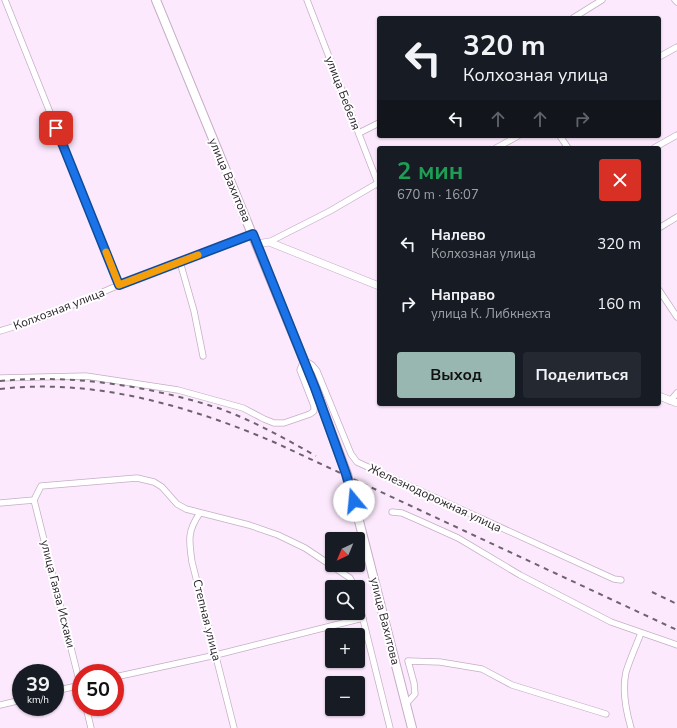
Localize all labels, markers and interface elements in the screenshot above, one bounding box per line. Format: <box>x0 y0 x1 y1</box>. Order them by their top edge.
text: 320 m <box>463 27 546 65</box>
icon: left <box>397 32 449 84</box>
street label: улица Бебеля <box>322 54 364 132</box>
text: Колхозная улица <box>463 63 608 87</box>
icon: left <box>445 108 467 130</box>
icon: ahead <box>487 108 509 130</box>
icon: ahead <box>529 108 551 130</box>
icon: right <box>571 108 593 130</box>
pin <box>39 111 73 145</box>
icon: arrive <box>45 117 67 139</box>
street label: улица Вахитова <box>205 136 255 224</box>
text: 2 мин <box>397 155 463 187</box>
button: close <box>599 159 641 201</box>
text: 670 m · 16:07 <box>397 186 479 204</box>
text: Налево <box>431 225 486 245</box>
icon: left <box>397 233 419 255</box>
text: 320 m <box>597 234 641 254</box>
text: Колхозная улица <box>431 245 536 263</box>
street label: Колхозная улица <box>11 284 107 334</box>
text: Направо <box>431 285 495 305</box>
icon: right <box>397 293 419 315</box>
text: 160 m <box>597 294 641 314</box>
text: улица К. Либкнехта <box>431 305 551 323</box>
button: Выход <box>397 352 515 398</box>
button: Поделиться <box>523 352 641 398</box>
street label: Железнодорожная улица <box>366 460 504 536</box>
position arrow <box>333 480 375 522</box>
north arrow <box>325 532 365 572</box>
map controls <box>325 532 365 716</box>
street label: улица Гаяза Исхаки <box>37 538 79 650</box>
street label: улица Вахитова <box>366 576 404 666</box>
street label: Степная улица <box>189 578 225 662</box>
button: search <box>325 580 365 620</box>
button: + <box>325 628 365 668</box>
speed limit sign: 50 <box>72 664 124 716</box>
text: 39 <box>26 671 50 698</box>
button: − <box>325 676 365 716</box>
text: km/h <box>27 693 49 707</box>

